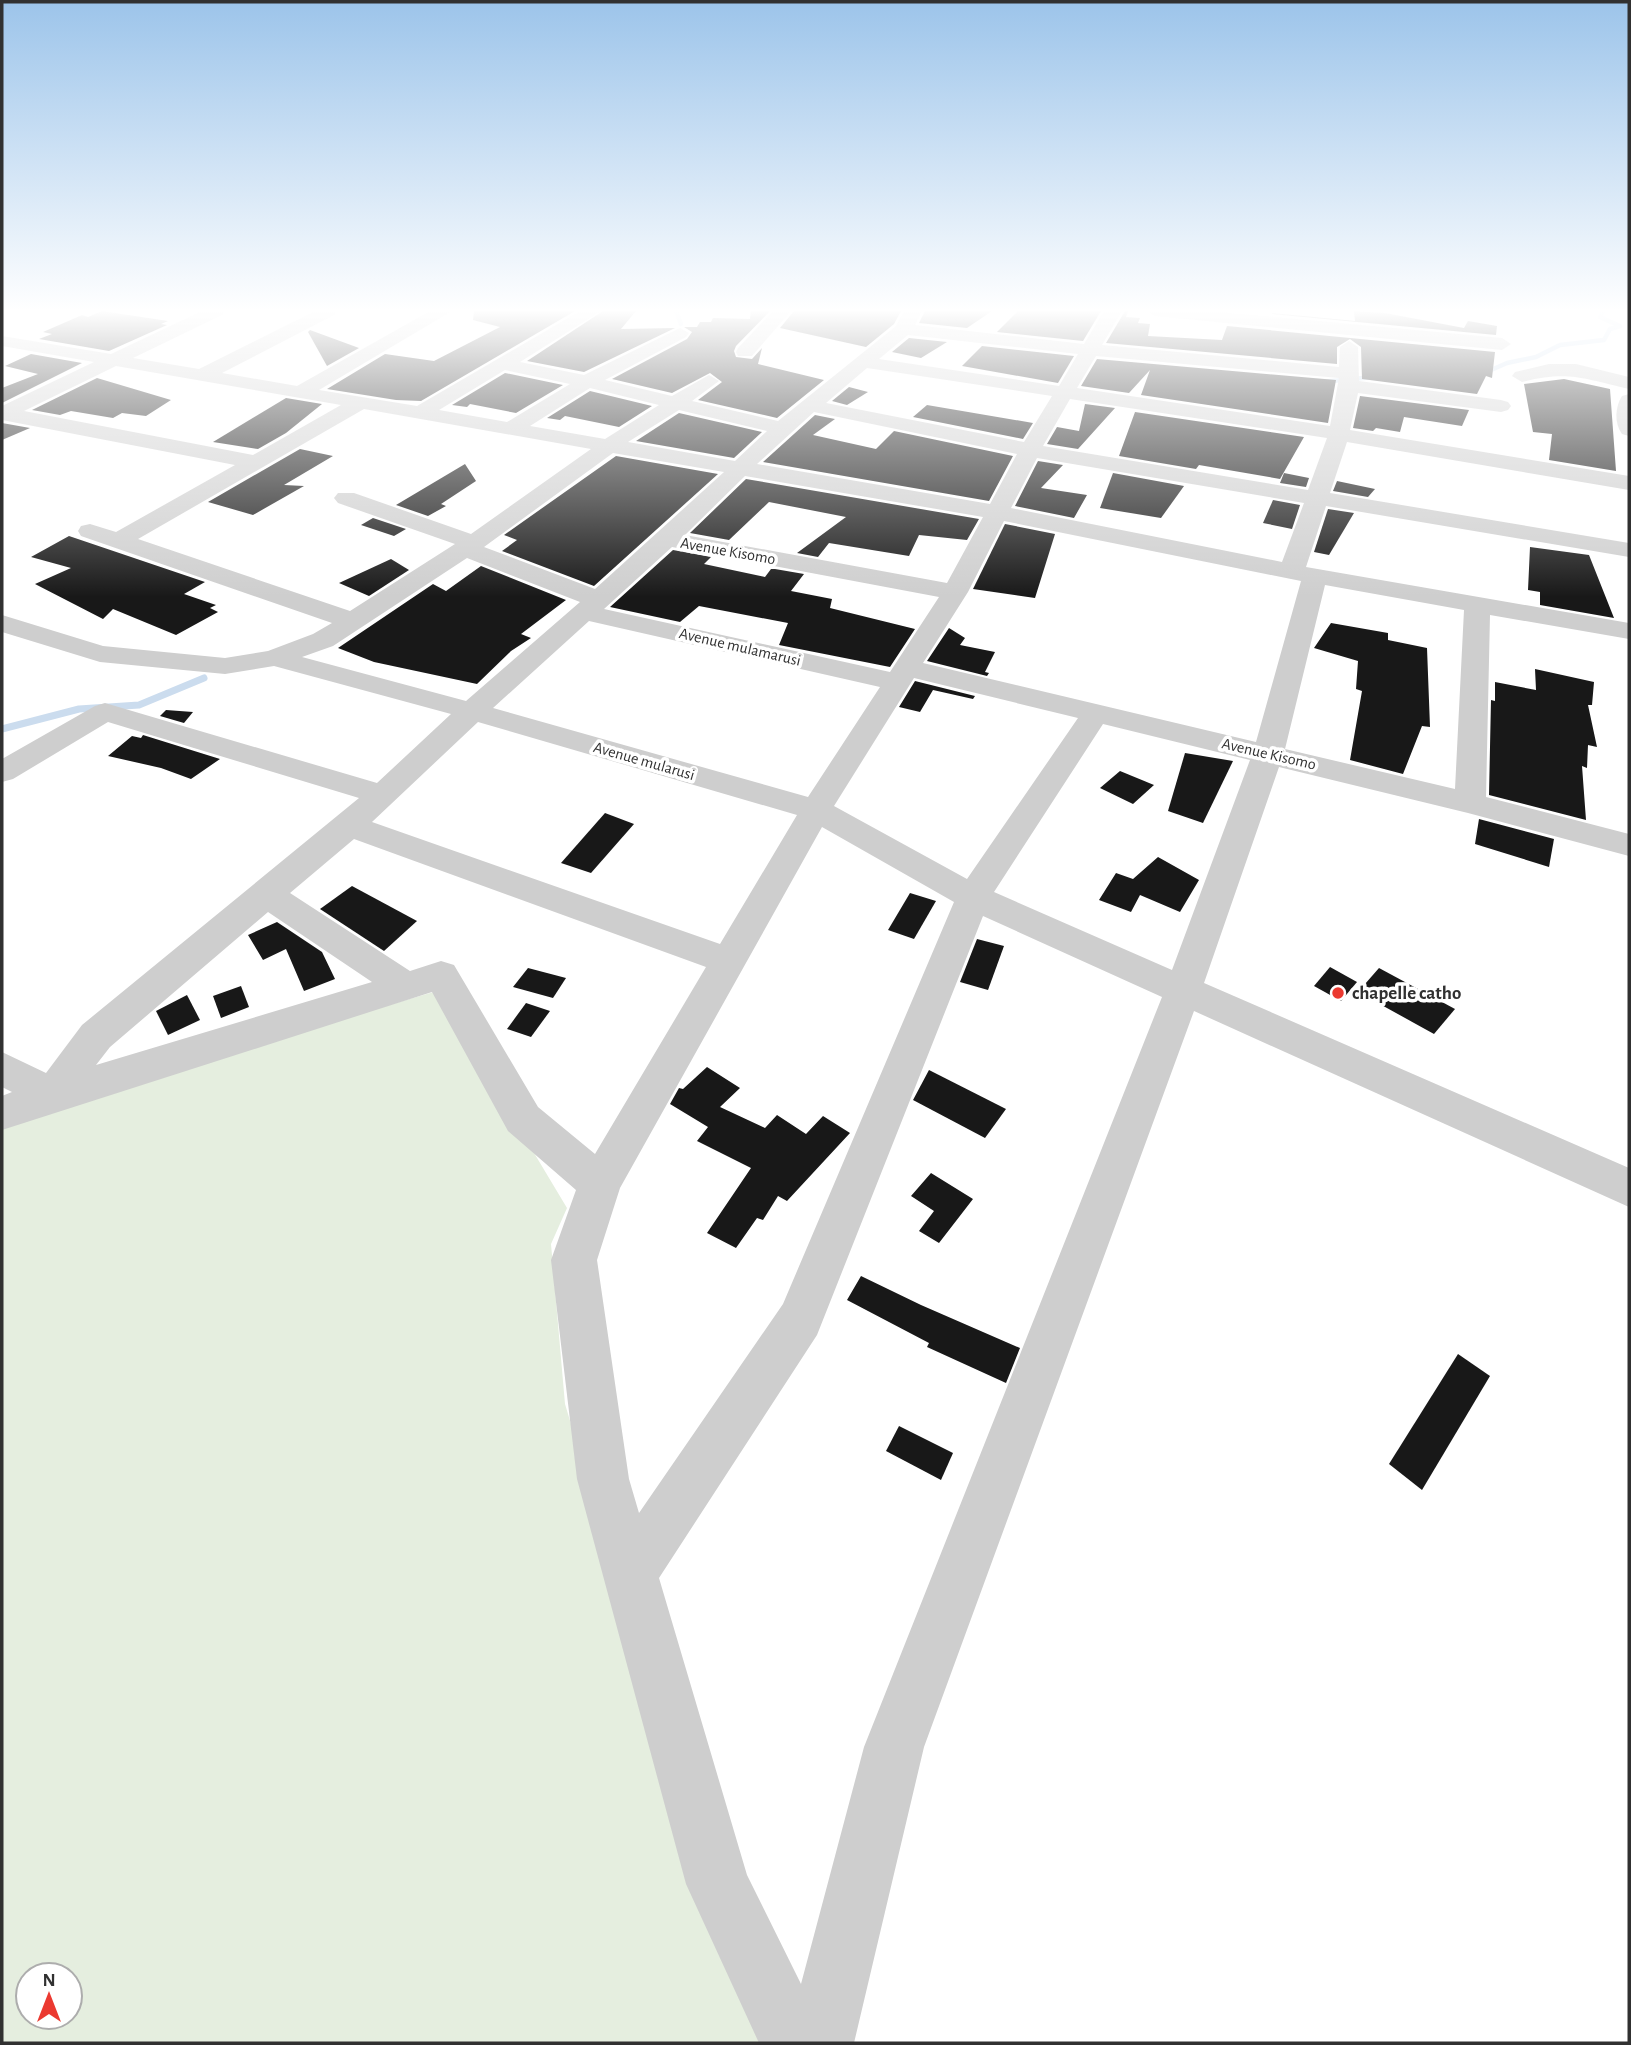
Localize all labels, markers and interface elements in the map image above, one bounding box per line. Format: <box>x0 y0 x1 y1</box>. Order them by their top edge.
street label: Avenue Kisomo <box>679 535 777 567</box>
street label: Avenue mulamarusi <box>678 625 802 669</box>
street label: Avenue Kisomo <box>1220 735 1318 773</box>
street label: Avenue mularusi <box>592 739 696 783</box>
place label: chapelle catho <box>1352 984 1461 1003</box>
marker: chapelle catho <box>1330 985 1346 1001</box>
north arrow <box>14 1961 84 2031</box>
text: N <box>42 1971 56 1990</box>

